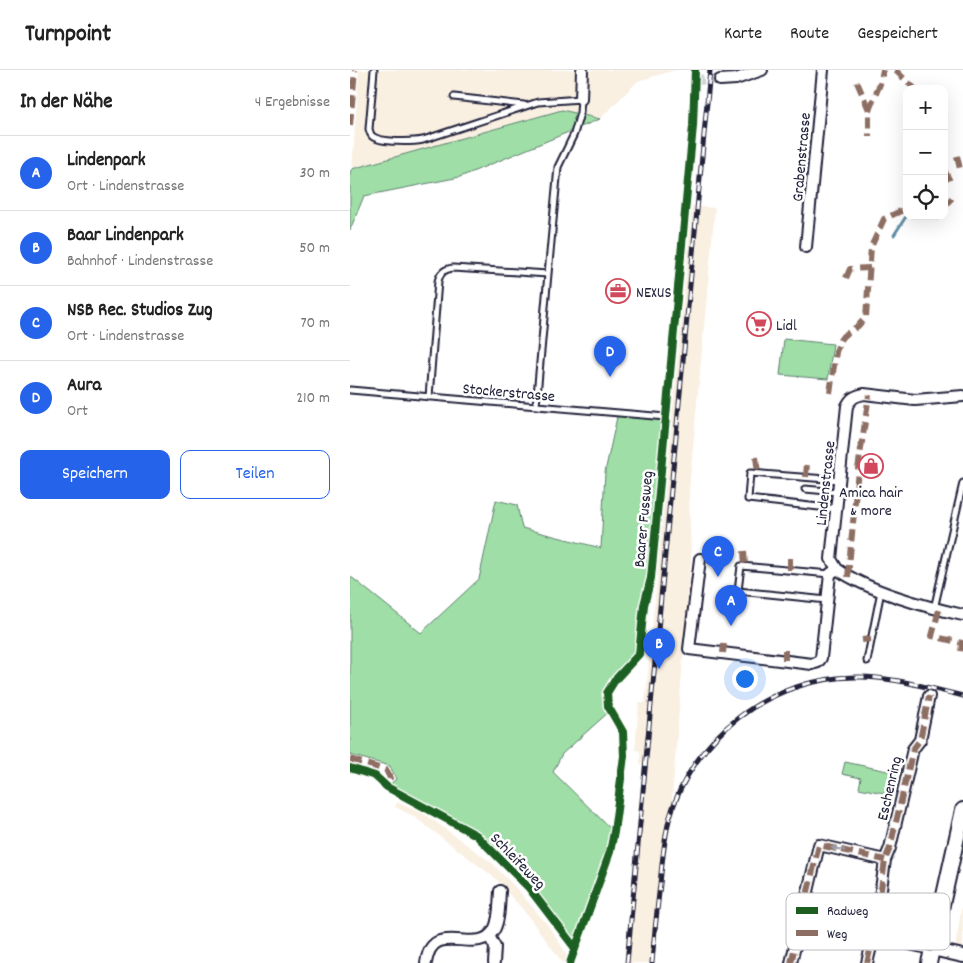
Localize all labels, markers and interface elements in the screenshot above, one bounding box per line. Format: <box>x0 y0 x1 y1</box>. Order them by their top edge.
text: Turnpoint <box>25 18 111 52</box>
text: Karte <box>724 22 762 47</box>
text: Route <box>790 22 829 47</box>
text: Gespeichert <box>857 22 938 47</box>
map controls <box>903 85 948 220</box>
button: + <box>903 85 948 130</box>
text: In der Nähe <box>20 88 112 118</box>
text: 4 Ergebnisse <box>255 91 330 114</box>
street label: Grabenstrasse <box>787 112 818 203</box>
button: − <box>903 130 948 175</box>
text: Lindenpark <box>67 148 146 175</box>
text: A <box>32 162 40 185</box>
text: 30 m <box>300 162 330 185</box>
text: Ort · Lindenstrasse <box>67 175 184 198</box>
button: locate <box>903 175 948 220</box>
text: Baar Lindenpark <box>67 223 184 250</box>
text: B <box>32 237 40 260</box>
text: 50 m <box>299 237 330 260</box>
text: Bahnhof · Lindenstrasse <box>67 250 213 273</box>
office icon: NEXUS <box>605 278 631 304</box>
place label: NEXUS <box>636 282 672 305</box>
text: NSB Rec. Studios Zug <box>67 298 213 325</box>
supermarket icon: Lidl <box>746 311 772 337</box>
text: C <box>32 312 40 335</box>
text: 70 m <box>300 312 330 335</box>
place label: Lidl <box>776 315 797 338</box>
text: Ort · Lindenstrasse <box>67 325 184 348</box>
pin: D <box>594 336 626 377</box>
text: Aura <box>67 373 102 400</box>
street label: Stockerstrasse <box>462 378 556 409</box>
text: D <box>32 387 40 410</box>
text: 210 m <box>296 387 330 410</box>
text: Ort <box>67 400 88 423</box>
street label: Lindenstrasse <box>811 440 842 527</box>
button: Speichern <box>20 450 170 499</box>
button: Teilen <box>180 450 330 499</box>
shop icon: Amica hair & more <box>858 453 884 479</box>
street label: Baarer Fussweg <box>629 470 660 569</box>
place label: Amica hair & more <box>839 482 903 523</box>
pin: C <box>702 536 734 577</box>
pin: A <box>715 585 747 626</box>
pin: B <box>643 628 675 669</box>
your location <box>732 666 758 692</box>
street label: Eschenring <box>872 754 909 823</box>
street label: Schleifeweg <box>484 828 550 895</box>
one-way arrow <box>830 845 845 853</box>
legend <box>786 893 950 950</box>
text: Radweg <box>827 902 868 922</box>
text: Weg <box>827 925 847 945</box>

